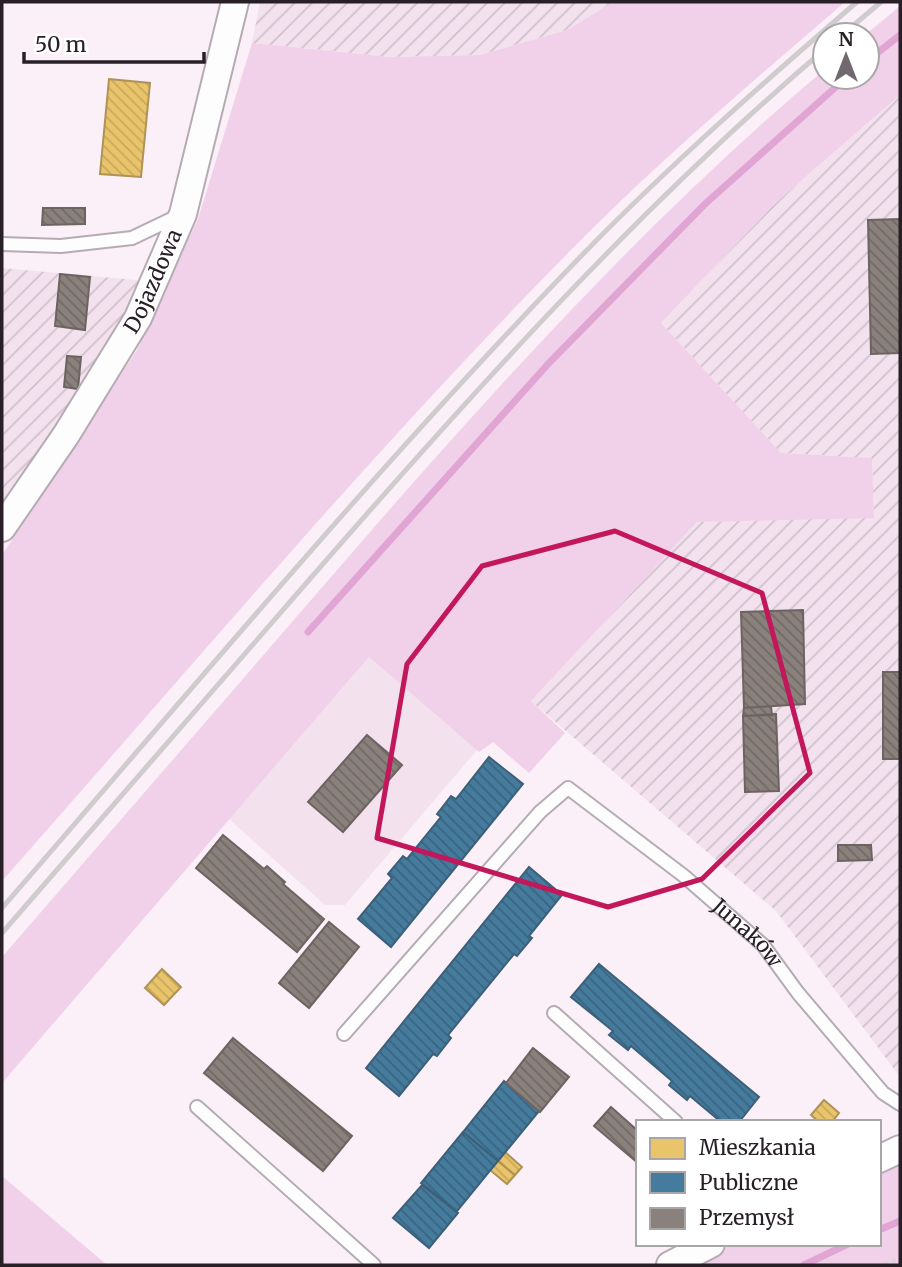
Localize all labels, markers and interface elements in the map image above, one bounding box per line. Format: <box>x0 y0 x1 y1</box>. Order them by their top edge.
scale bar <box>24 21 205 65</box>
north arrow <box>811 21 881 91</box>
text: N <box>838 27 854 51</box>
text: 50 m <box>35 31 86 58</box>
street label: Dojazdowa <box>118 225 188 338</box>
street label: Junaków <box>706 892 789 973</box>
legend <box>636 1120 881 1246</box>
text: Mieszkania <box>699 1134 816 1161</box>
text: Publiczne <box>699 1169 798 1196</box>
text: Przemysł <box>699 1204 794 1231</box>

